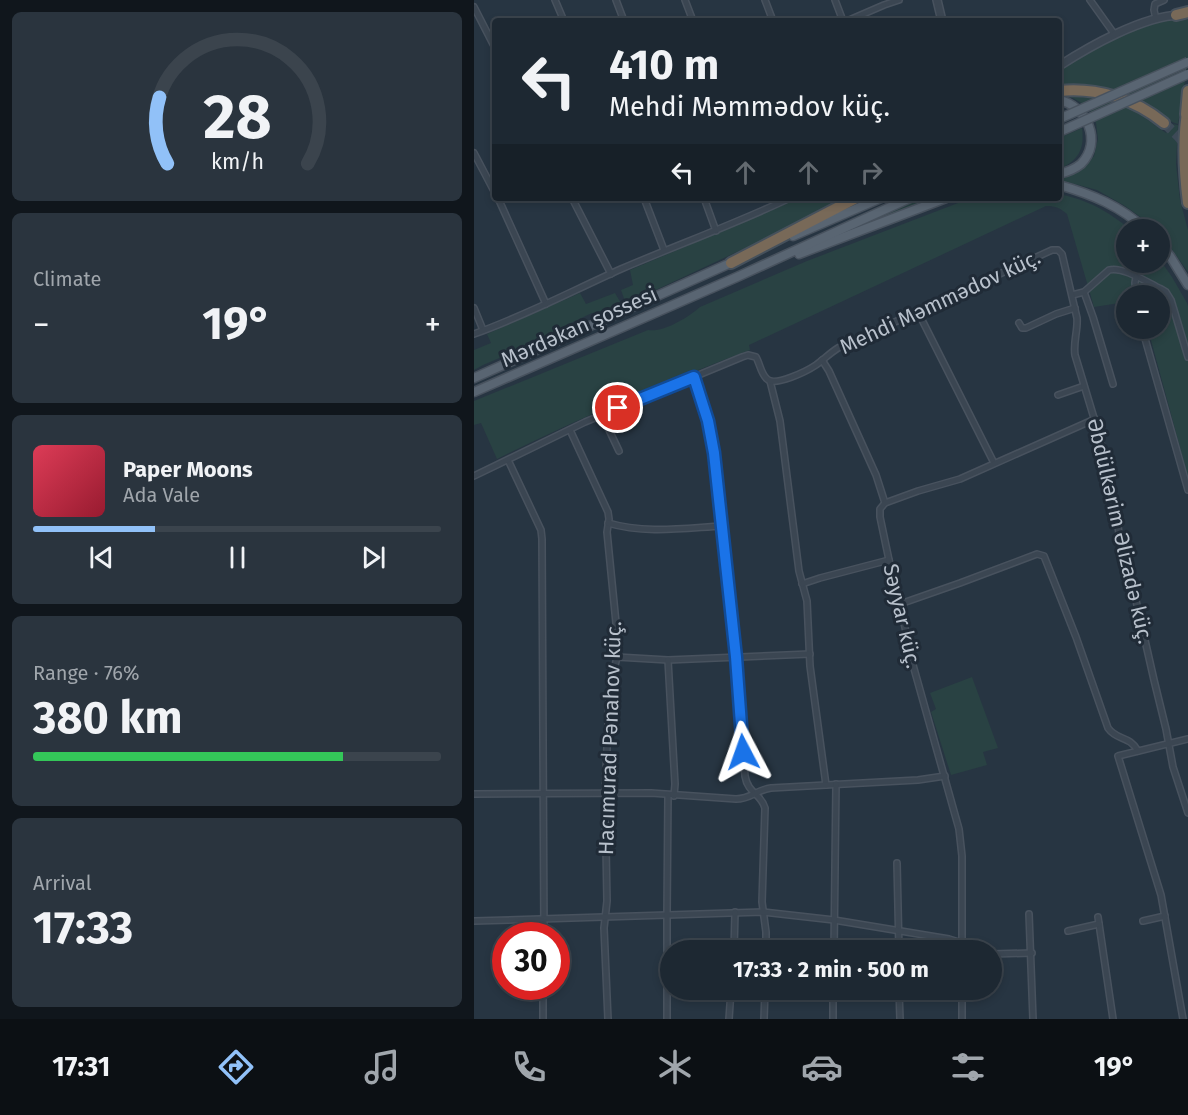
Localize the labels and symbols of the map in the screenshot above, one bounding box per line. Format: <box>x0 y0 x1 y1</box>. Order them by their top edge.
street label: Mehdi Məmmədov küç. <box>835 244 1045 360</box>
street label: Mərdəkan şossesi <box>497 281 661 373</box>
pin <box>592 382 643 433</box>
street label: Əbdülkərim Əlizadə küç. <box>1081 416 1159 646</box>
street label: Səyyar küç. <box>877 561 927 671</box>
street label: Hacımurad Pənahov küç. <box>593 621 627 855</box>
position arrow <box>711 720 775 784</box>
speed limit sign: 30 <box>492 922 570 1000</box>

